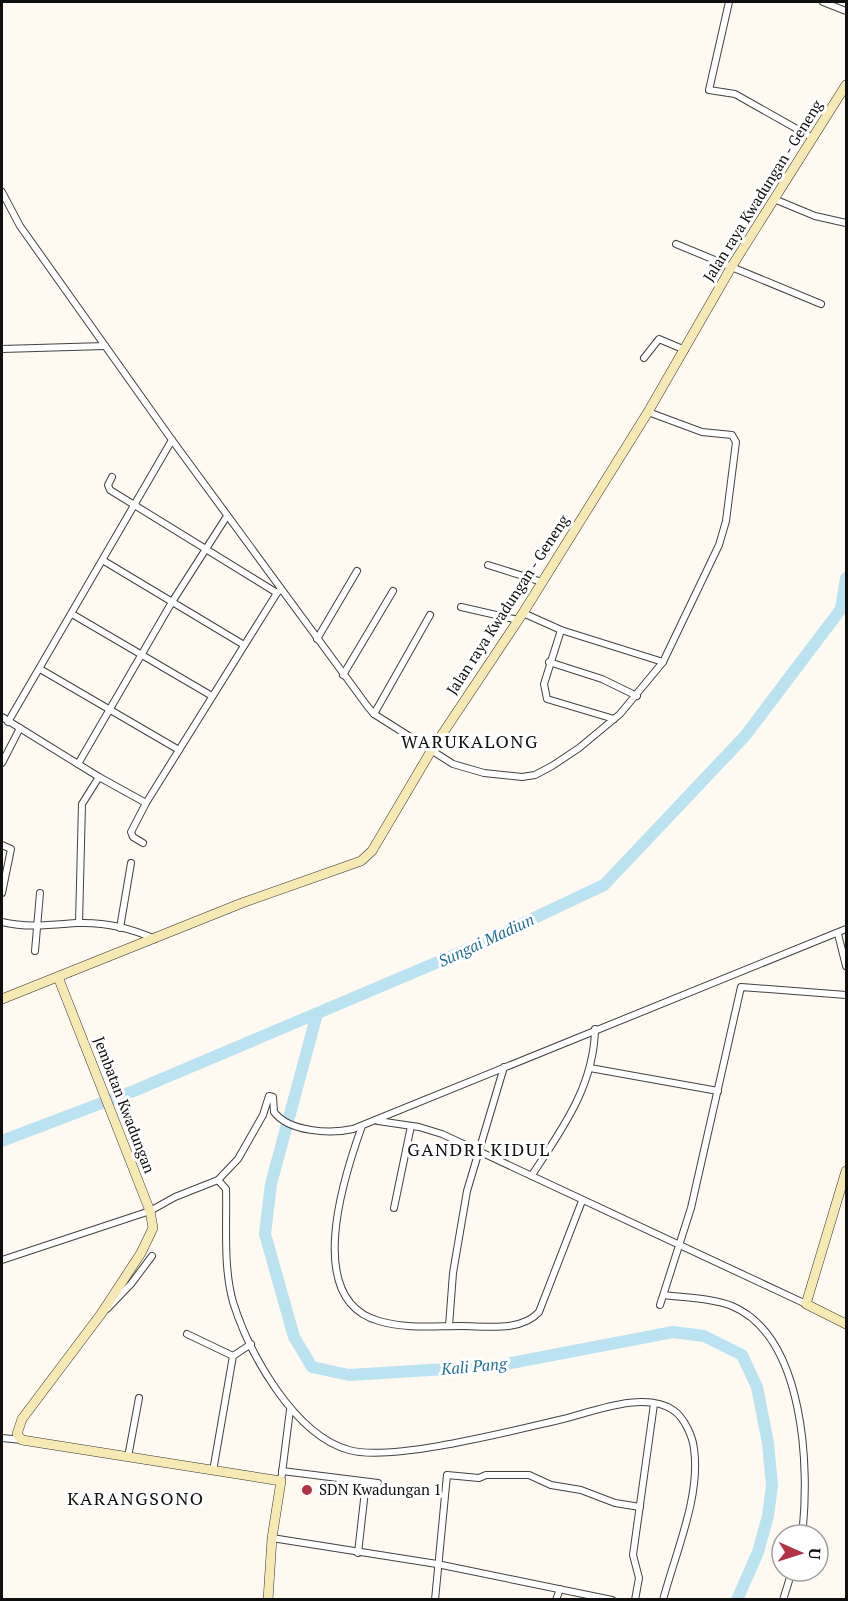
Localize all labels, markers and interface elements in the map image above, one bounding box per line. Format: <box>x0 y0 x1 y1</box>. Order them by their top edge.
street label: Jalan raya Kwadungan - Geneng <box>698 95 827 285</box>
street label: Jalan raya Kwadungan - Geneng <box>441 510 574 698</box>
district label: WARUKALONG <box>401 729 539 753</box>
water label: Sungai Madiun <box>434 908 538 972</box>
street label: Jembatan Kwadungan <box>90 1034 160 1176</box>
district label: GANDRI KIDUL <box>407 1137 551 1161</box>
water label: Kali Pang <box>439 1352 509 1380</box>
place label: SDN Kwadungan 1 <box>319 1479 442 1499</box>
marker: SDN Kwadungan 1 <box>300 1483 314 1497</box>
district label: KARANGSONO <box>67 1486 205 1510</box>
north arrow <box>770 1523 830 1583</box>
text: U <box>804 1547 826 1561</box>

